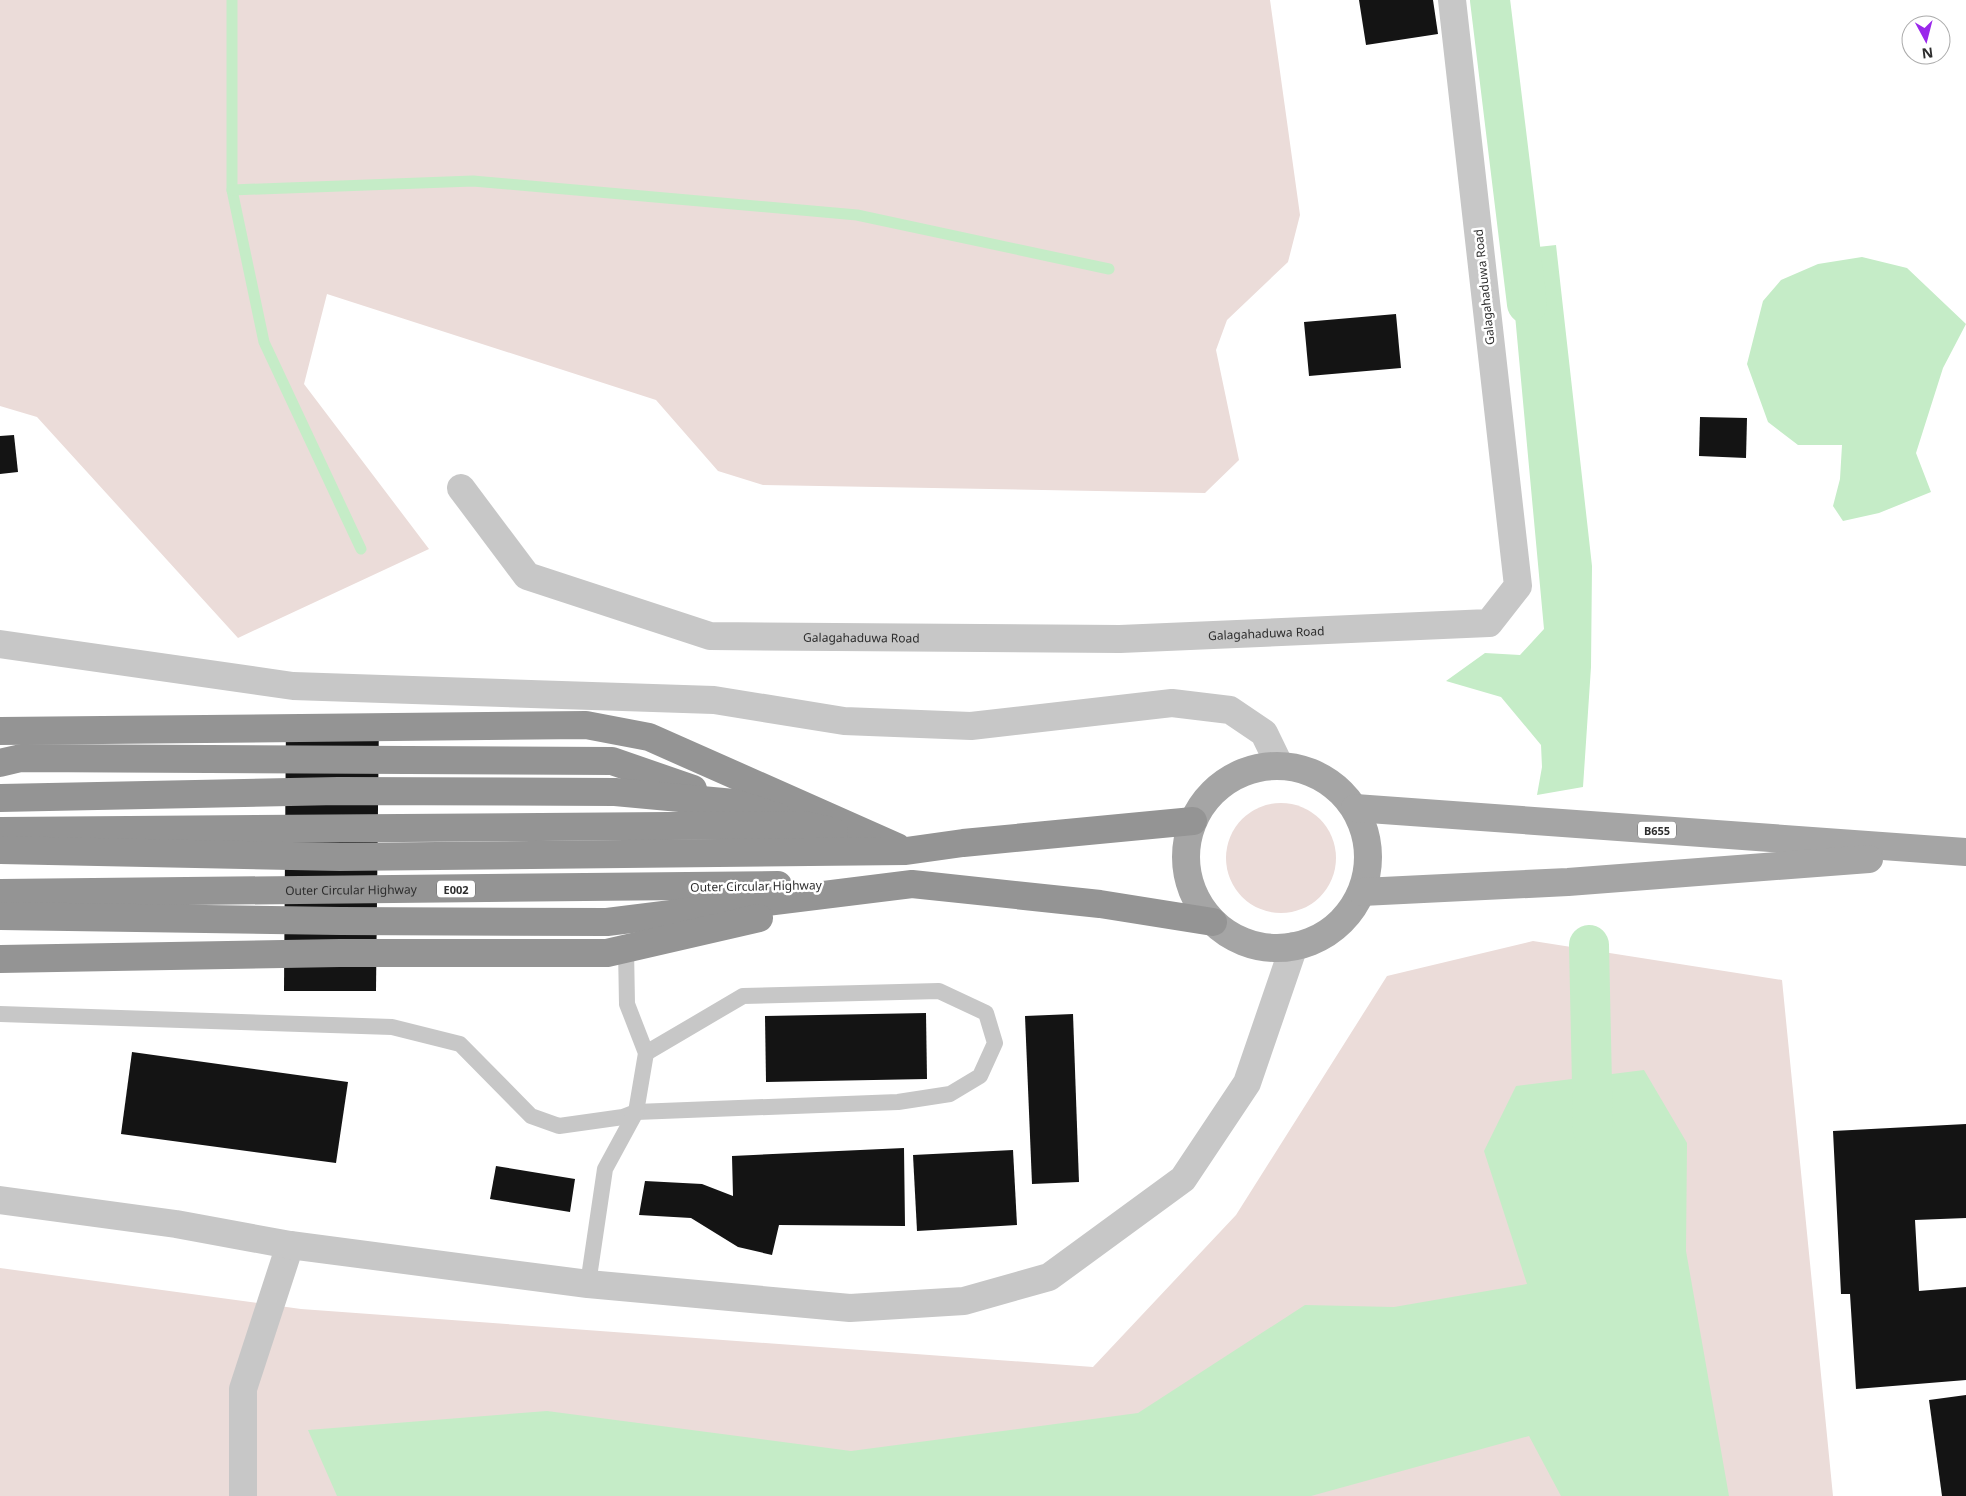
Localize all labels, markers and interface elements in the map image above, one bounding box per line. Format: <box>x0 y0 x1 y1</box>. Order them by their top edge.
north arrow <box>1901 15 1951 65</box>
text: N <box>1921 43 1934 64</box>
street label: Galagahaduwa Road <box>1469 228 1499 346</box>
street label: Galagahaduwa Road <box>1208 622 1325 644</box>
street label: Galagahaduwa Road <box>803 628 920 646</box>
road number: B655 <box>1638 822 1676 838</box>
street label: Outer Circular Highway <box>690 876 823 896</box>
street label: Outer Circular Highway <box>285 880 418 899</box>
road number: E002 <box>437 881 475 898</box>

